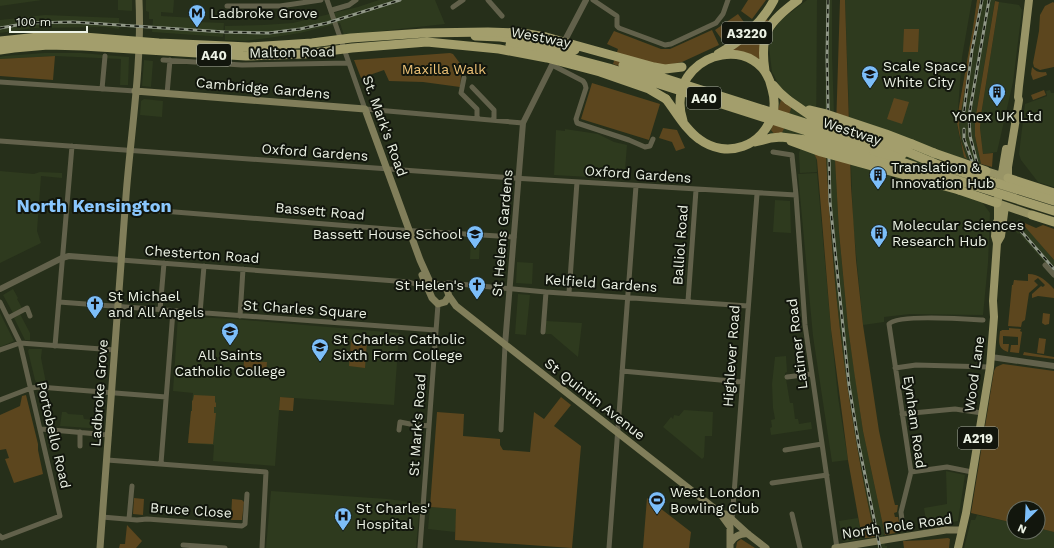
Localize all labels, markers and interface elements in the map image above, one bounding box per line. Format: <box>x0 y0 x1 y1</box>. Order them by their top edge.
metro station icon: Ladbroke Grove <box>187 3 207 28</box>
place label: Ladbroke Grove <box>210 5 318 21</box>
scale bar <box>10 8 87 34</box>
text: 100 m <box>16 15 51 29</box>
road number: A3220 <box>722 22 772 44</box>
street label: Westway <box>510 23 573 51</box>
street label: Malton Road <box>249 43 335 61</box>
road number: A40 <box>197 44 231 66</box>
place label: Scale Space White City <box>883 58 966 90</box>
park label: Maxilla Walk <box>402 61 486 77</box>
school or university icon: Scale Space White City <box>860 64 880 89</box>
street label: St. Mark's Road <box>359 73 411 179</box>
street label: Cambridge Gardens <box>195 74 331 102</box>
building icon: Yonex UK Ltd <box>987 82 1007 107</box>
road number: A40 <box>687 87 721 109</box>
place label: Yonex UK Ltd <box>952 108 1042 124</box>
street label: Westway <box>821 114 884 148</box>
street label: Oxford Gardens <box>261 140 369 164</box>
place label: Translation & Innovation Hub <box>891 159 995 191</box>
street label: Oxford Gardens <box>584 162 692 186</box>
building icon: Translation & Innovation Hub <box>868 165 888 190</box>
street label: St Helens Gardens <box>488 169 516 297</box>
district label: North Kensington <box>16 195 172 216</box>
street label: Bassett Road <box>275 199 365 223</box>
street label: Balliol Road <box>669 204 691 286</box>
place label: Molecular Sciences Research Hub <box>892 217 1024 249</box>
building icon: Molecular Sciences Research Hub <box>869 223 889 248</box>
school or university icon: Bassett House School <box>465 224 485 249</box>
place label: Bassett House School <box>313 226 463 242</box>
street label: Chesterton Road <box>144 242 260 266</box>
street label: Kelfield Gardens <box>544 271 658 295</box>
church icon: St Helen's <box>467 275 487 300</box>
place label: St Helen's <box>395 277 464 293</box>
place label: St Michael and All Angels <box>108 288 204 320</box>
church icon: St Michael and All Angels <box>85 294 105 319</box>
street label: St Charles Square <box>243 297 367 321</box>
street label: Latimer Road <box>783 298 811 390</box>
street label: Highlever Road <box>719 305 743 407</box>
school or university icon: All Saints Catholic College <box>220 321 240 346</box>
place label: St Charles Catholic Sixth Form College <box>333 331 465 363</box>
street label: Wood Lane <box>961 335 987 413</box>
school or university icon: St Charles Catholic Sixth Form College <box>310 337 330 362</box>
street label: Ladbroke Grove <box>87 339 111 447</box>
place label: All Saints Catholic College <box>175 347 285 379</box>
street label: St Quintin Avenue <box>542 355 648 443</box>
street label: St Mark's Road <box>405 373 429 477</box>
street label: Eynham Road <box>901 375 929 469</box>
street label: Portobello Road <box>34 380 74 490</box>
road number: A219 <box>958 427 998 449</box>
place label: West London Bowling Club <box>670 484 760 516</box>
sports icon: West London Bowling Club <box>647 490 667 515</box>
street label: Bruce Close <box>150 499 232 521</box>
place label: St Charles' Hospital <box>356 500 430 532</box>
north arrow <box>1006 500 1046 540</box>
hospital icon: St Charles' Hospital <box>333 506 353 531</box>
street label: North Pole Road <box>841 510 953 542</box>
text: N <box>1016 521 1029 536</box>

